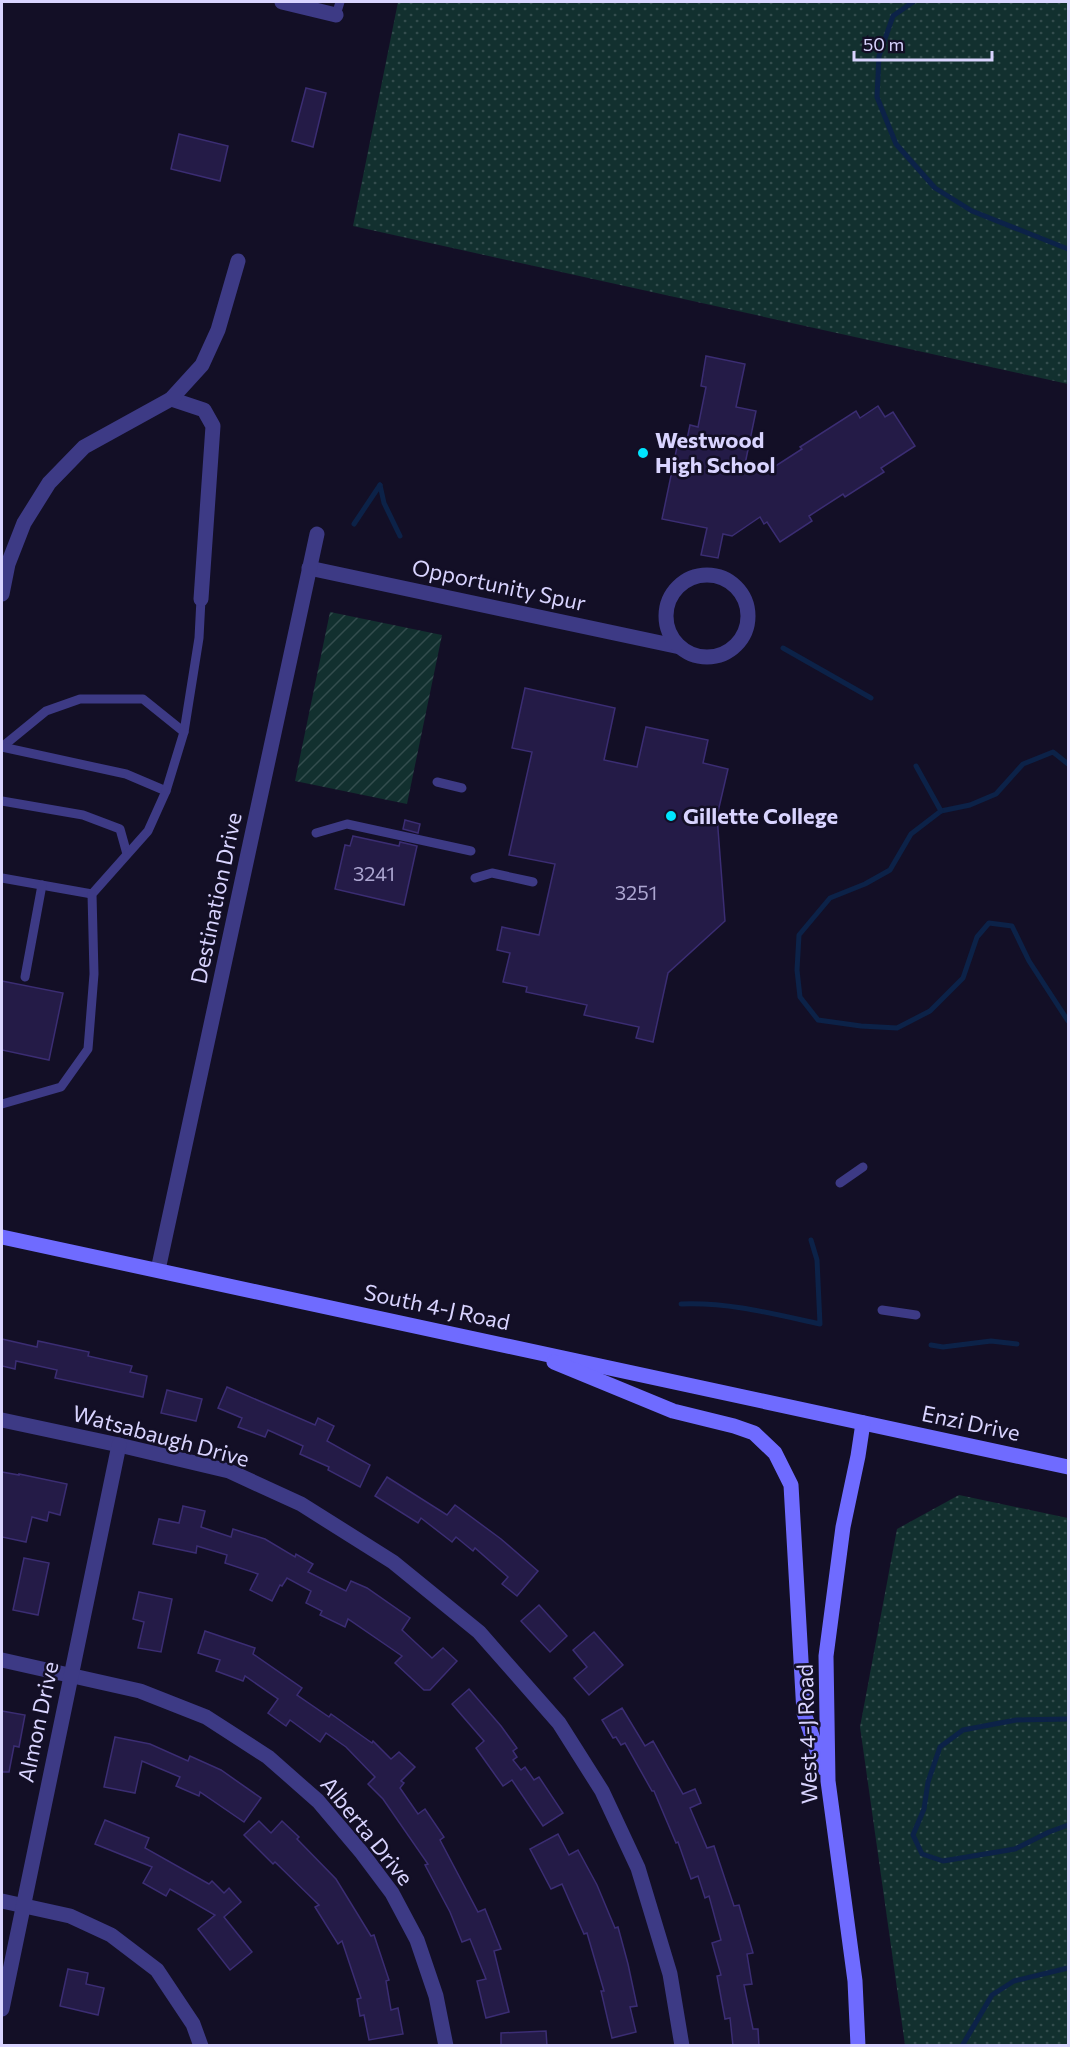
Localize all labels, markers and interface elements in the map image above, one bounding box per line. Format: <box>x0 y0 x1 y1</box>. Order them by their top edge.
scale bar <box>854 24 992 62</box>
text: 50 m <box>863 33 904 55</box>
place label: Westwood High School <box>655 426 776 478</box>
marker: Westwood High School <box>636 446 650 460</box>
street label: Opportunity Spur <box>410 553 589 616</box>
place label: Gillette College <box>683 802 838 829</box>
marker: Gillette College <box>664 809 678 823</box>
street label: Destination Drive <box>184 810 247 986</box>
house number: 3241 <box>353 861 395 885</box>
house number: 3251 <box>615 880 657 904</box>
street label: South 4-J Road <box>362 1278 513 1335</box>
street label: Watsabaugh Drive <box>70 1399 253 1472</box>
street label: Enzi Drive <box>920 1399 1023 1446</box>
street label: Almon Drive <box>12 1659 64 1785</box>
street label: West 4-J Road <box>791 1663 822 1805</box>
street label: Alberta Drive <box>315 1771 419 1890</box>

